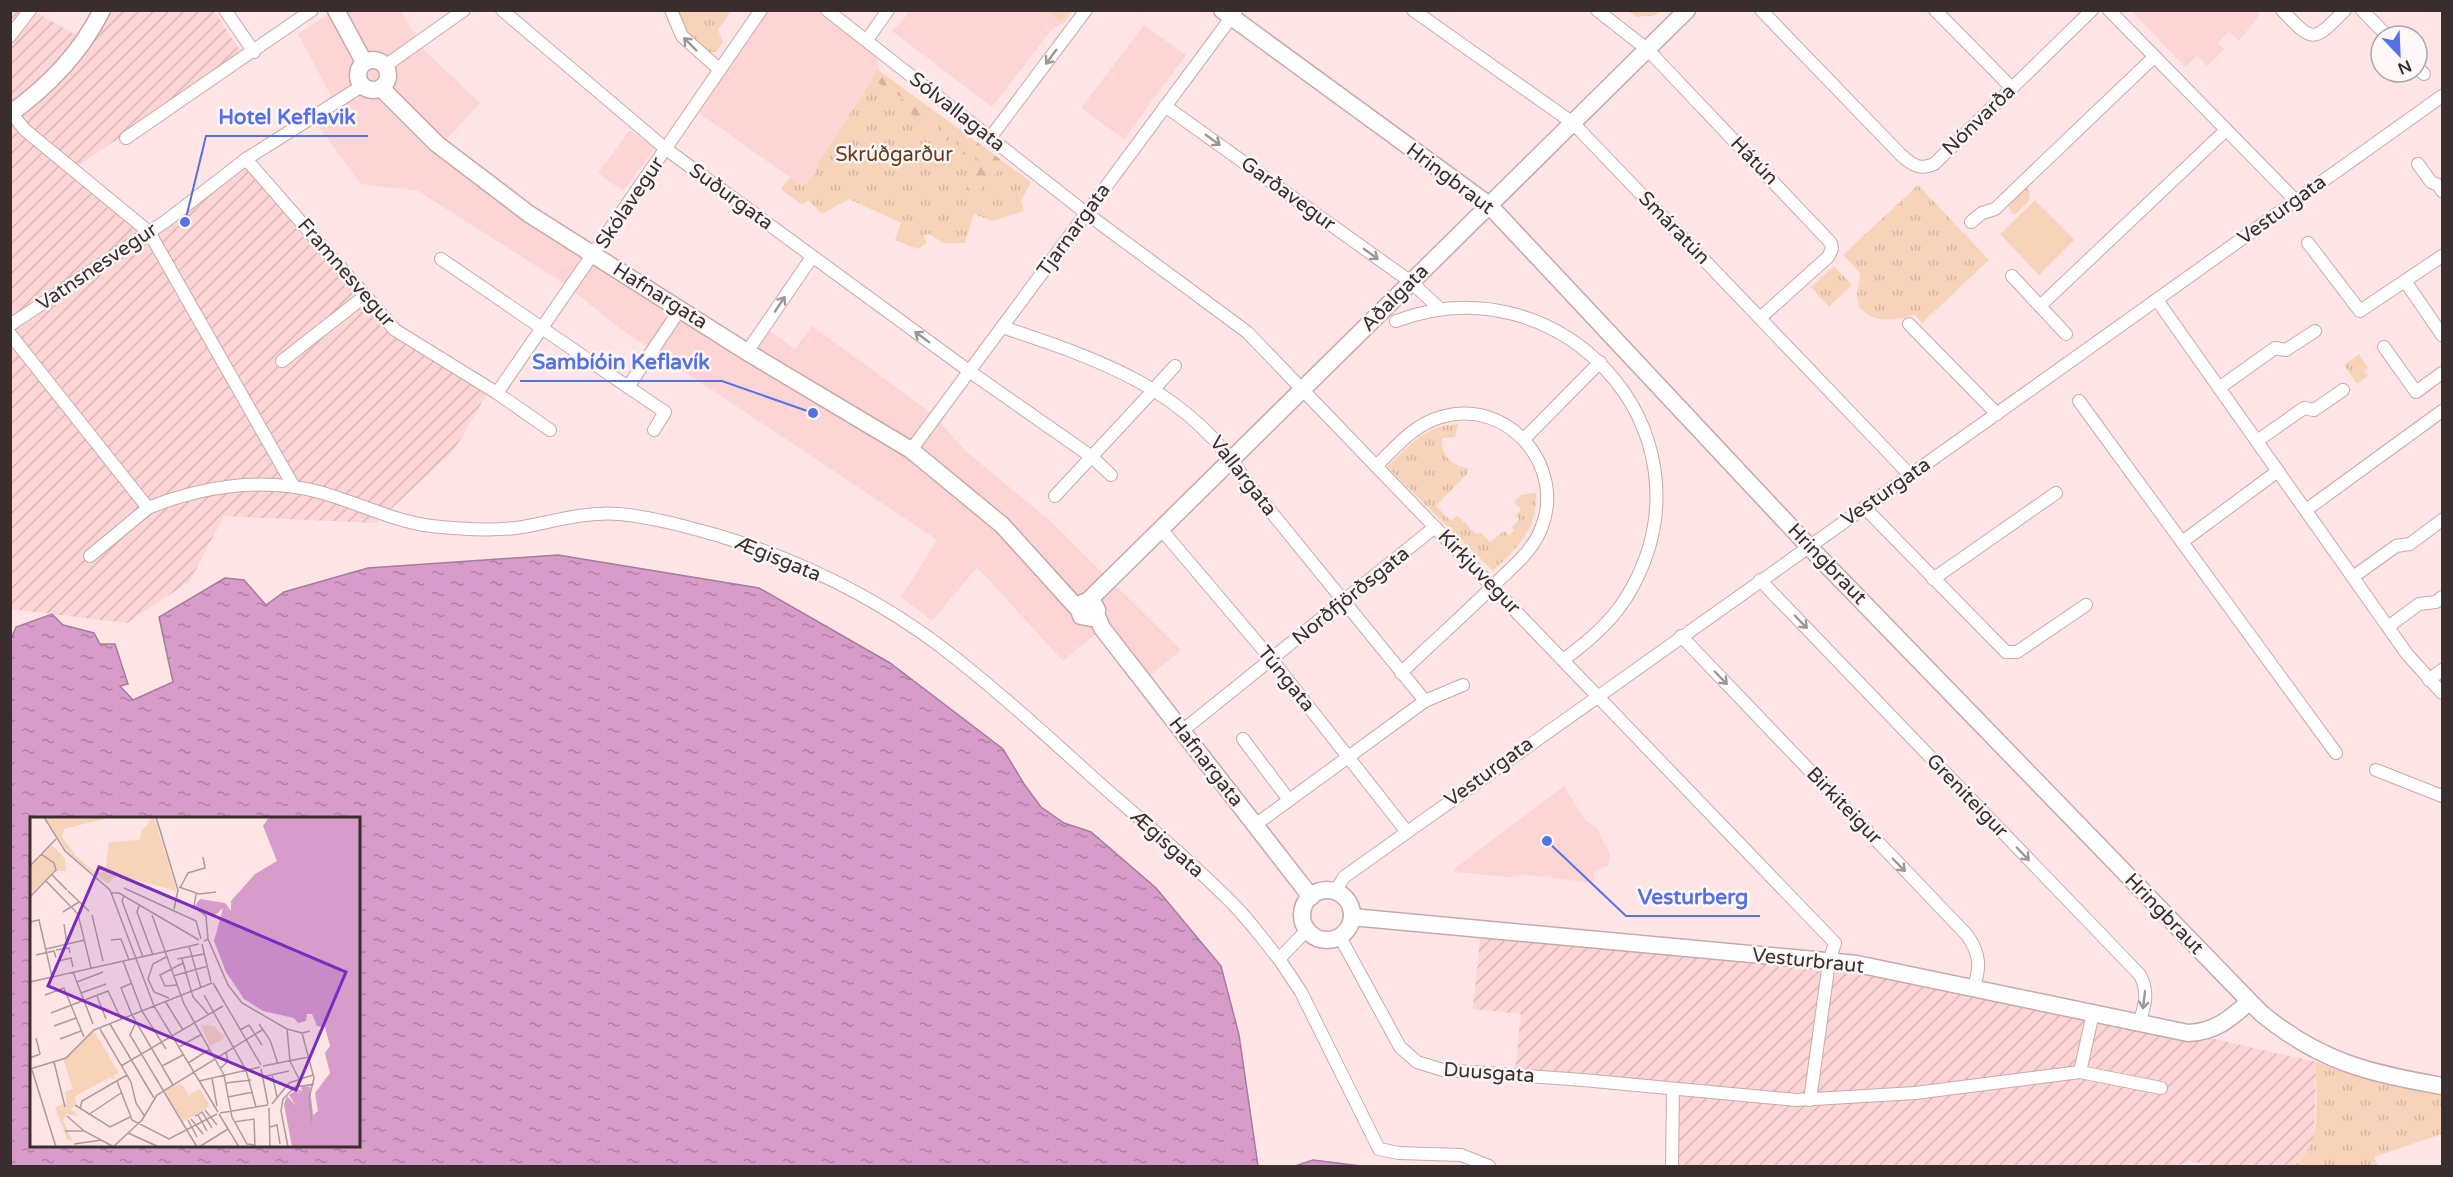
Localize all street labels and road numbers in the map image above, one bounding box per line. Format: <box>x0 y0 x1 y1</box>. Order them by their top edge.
street label: Sólvallagata <box>904 67 1010 157</box>
street label: Nónvarða <box>1938 79 2020 161</box>
street label: Hátún <box>1725 132 1783 190</box>
street label: Hringbraut <box>1401 138 1499 220</box>
street label: Skólavegur <box>591 152 670 253</box>
street label: Garðavegur <box>1236 152 1340 236</box>
street label: Suðurgata <box>684 158 778 236</box>
street label: Vesturgata <box>2233 170 2331 250</box>
street label: Tjarnargata <box>1032 179 1116 281</box>
street label: Smáratún <box>1633 186 1715 270</box>
street label: Framnesvegur <box>292 214 400 333</box>
street label: Vatnsnesvegur <box>32 218 162 316</box>
street label: Hafnargata <box>608 257 712 335</box>
street label: Aðalgata <box>1356 259 1434 337</box>
street label: Vallargata <box>1204 431 1282 521</box>
street label: Vesturgata <box>1837 453 1935 531</box>
street label: Hringbraut <box>1782 518 1872 610</box>
street label: Kirkjuvegur <box>1433 525 1526 620</box>
street label: Ægisgata <box>732 531 824 587</box>
street label: Norðfjörðsgata <box>1288 542 1414 650</box>
street label: Túngata <box>1252 641 1320 717</box>
street label: Hafnargata <box>1164 712 1248 812</box>
street label: Vesturgata <box>1440 732 1538 812</box>
street label: Greniteigur <box>1921 749 2013 843</box>
street label: Birkiteigur <box>1801 762 1887 850</box>
street label: Ægisgata <box>1125 805 1209 883</box>
street label: Hringbraut <box>2119 868 2209 960</box>
street label: Vesturbraut <box>1751 943 1865 979</box>
street label: Duusgata <box>1443 1058 1535 1088</box>

